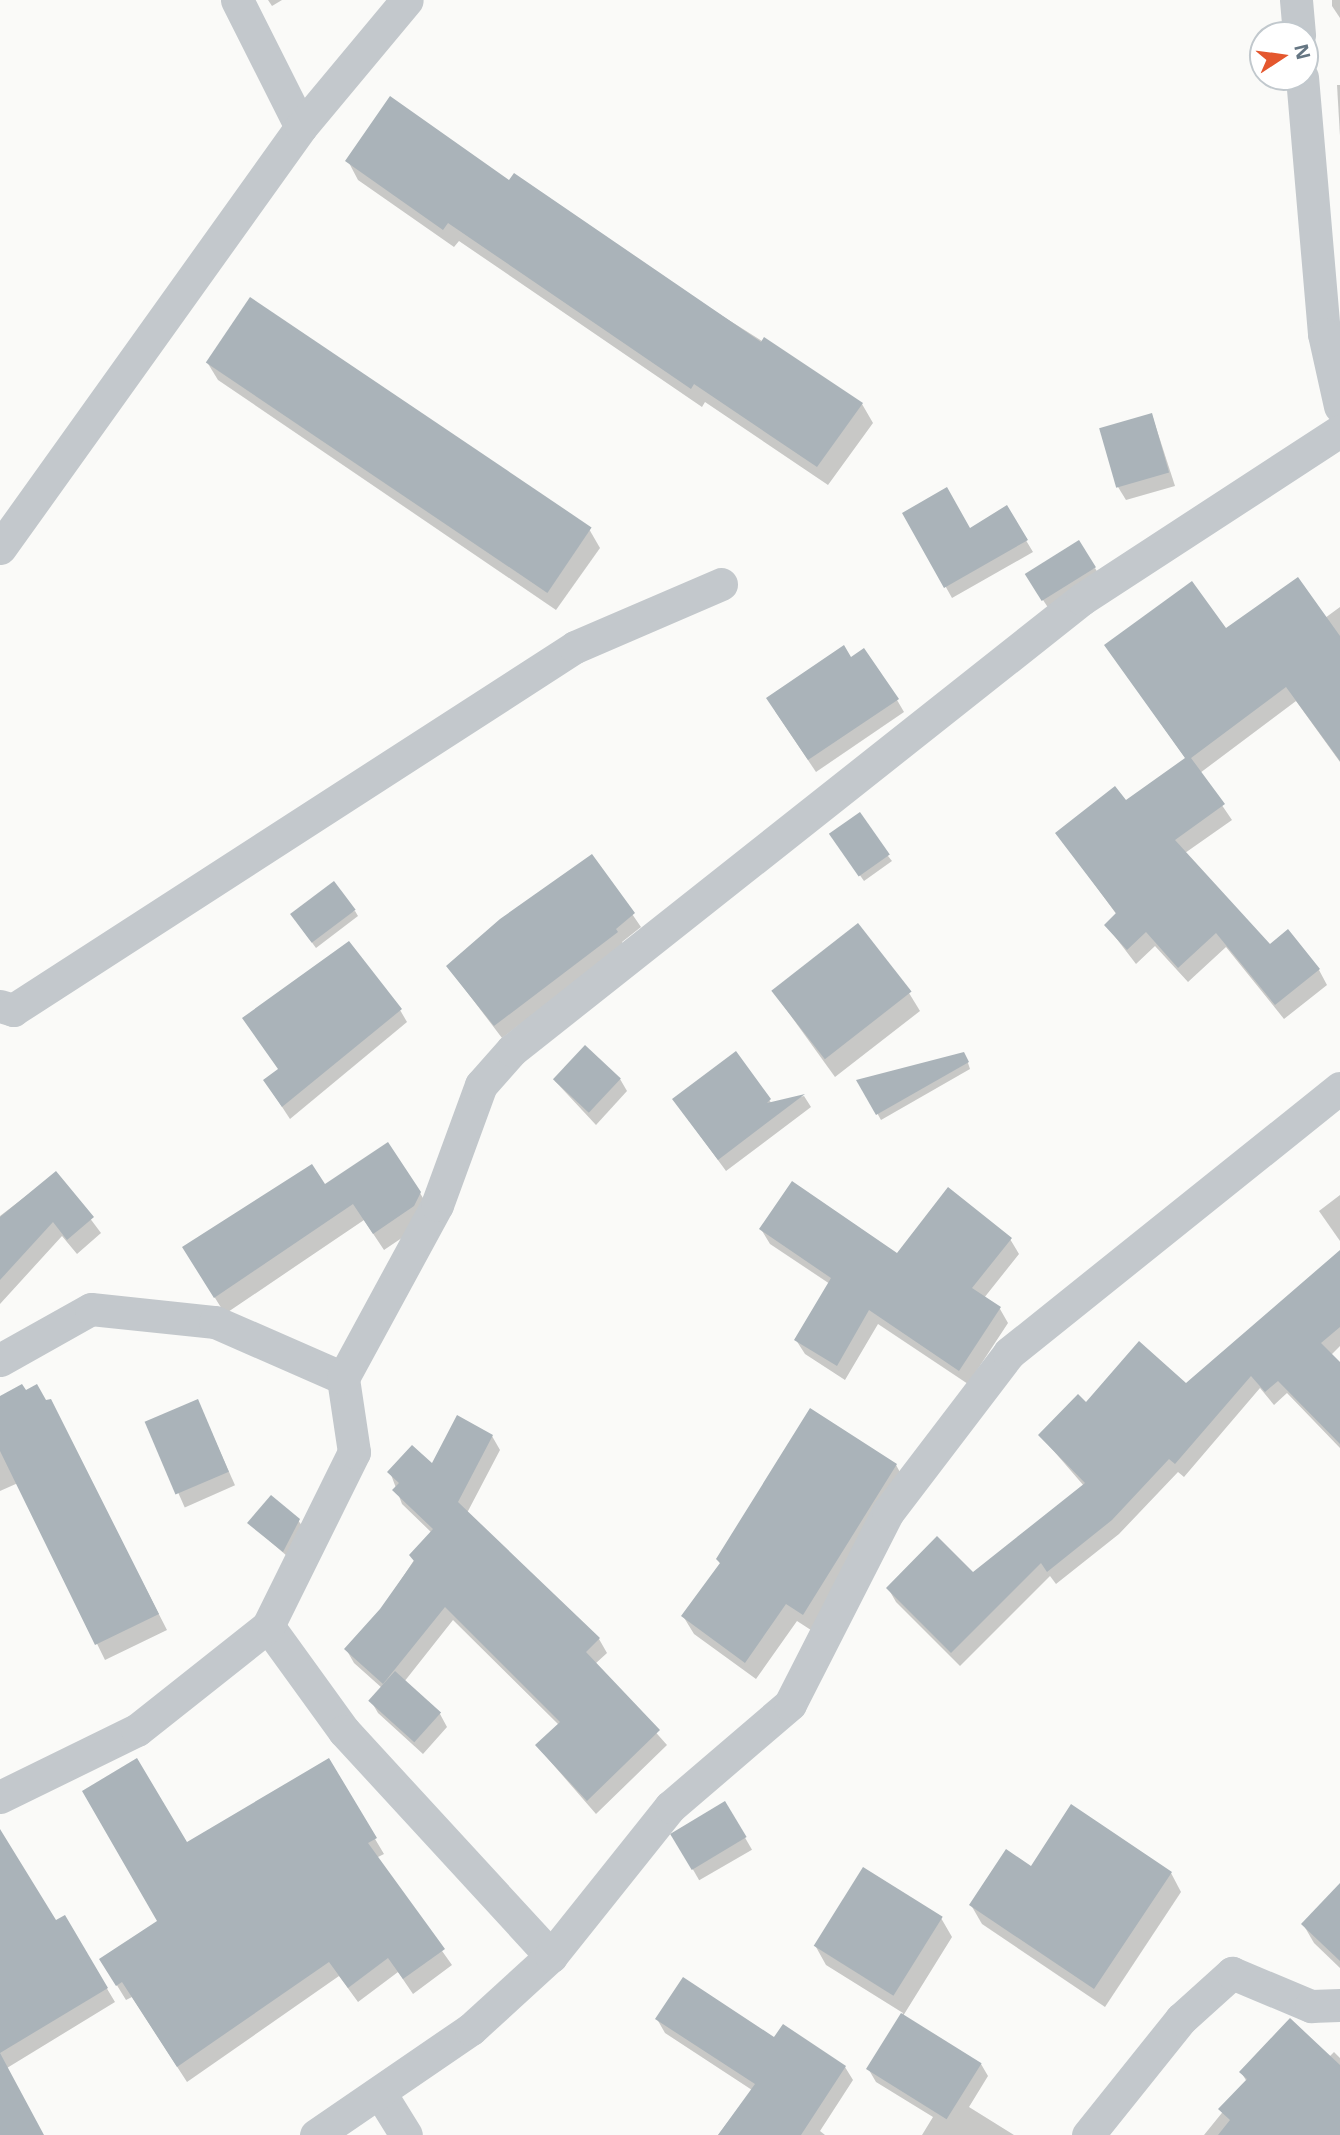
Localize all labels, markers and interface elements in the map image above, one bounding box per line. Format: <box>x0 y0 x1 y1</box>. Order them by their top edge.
north arrow <box>1249 21 1319 91</box>
text: N <box>1288 41 1317 62</box>

